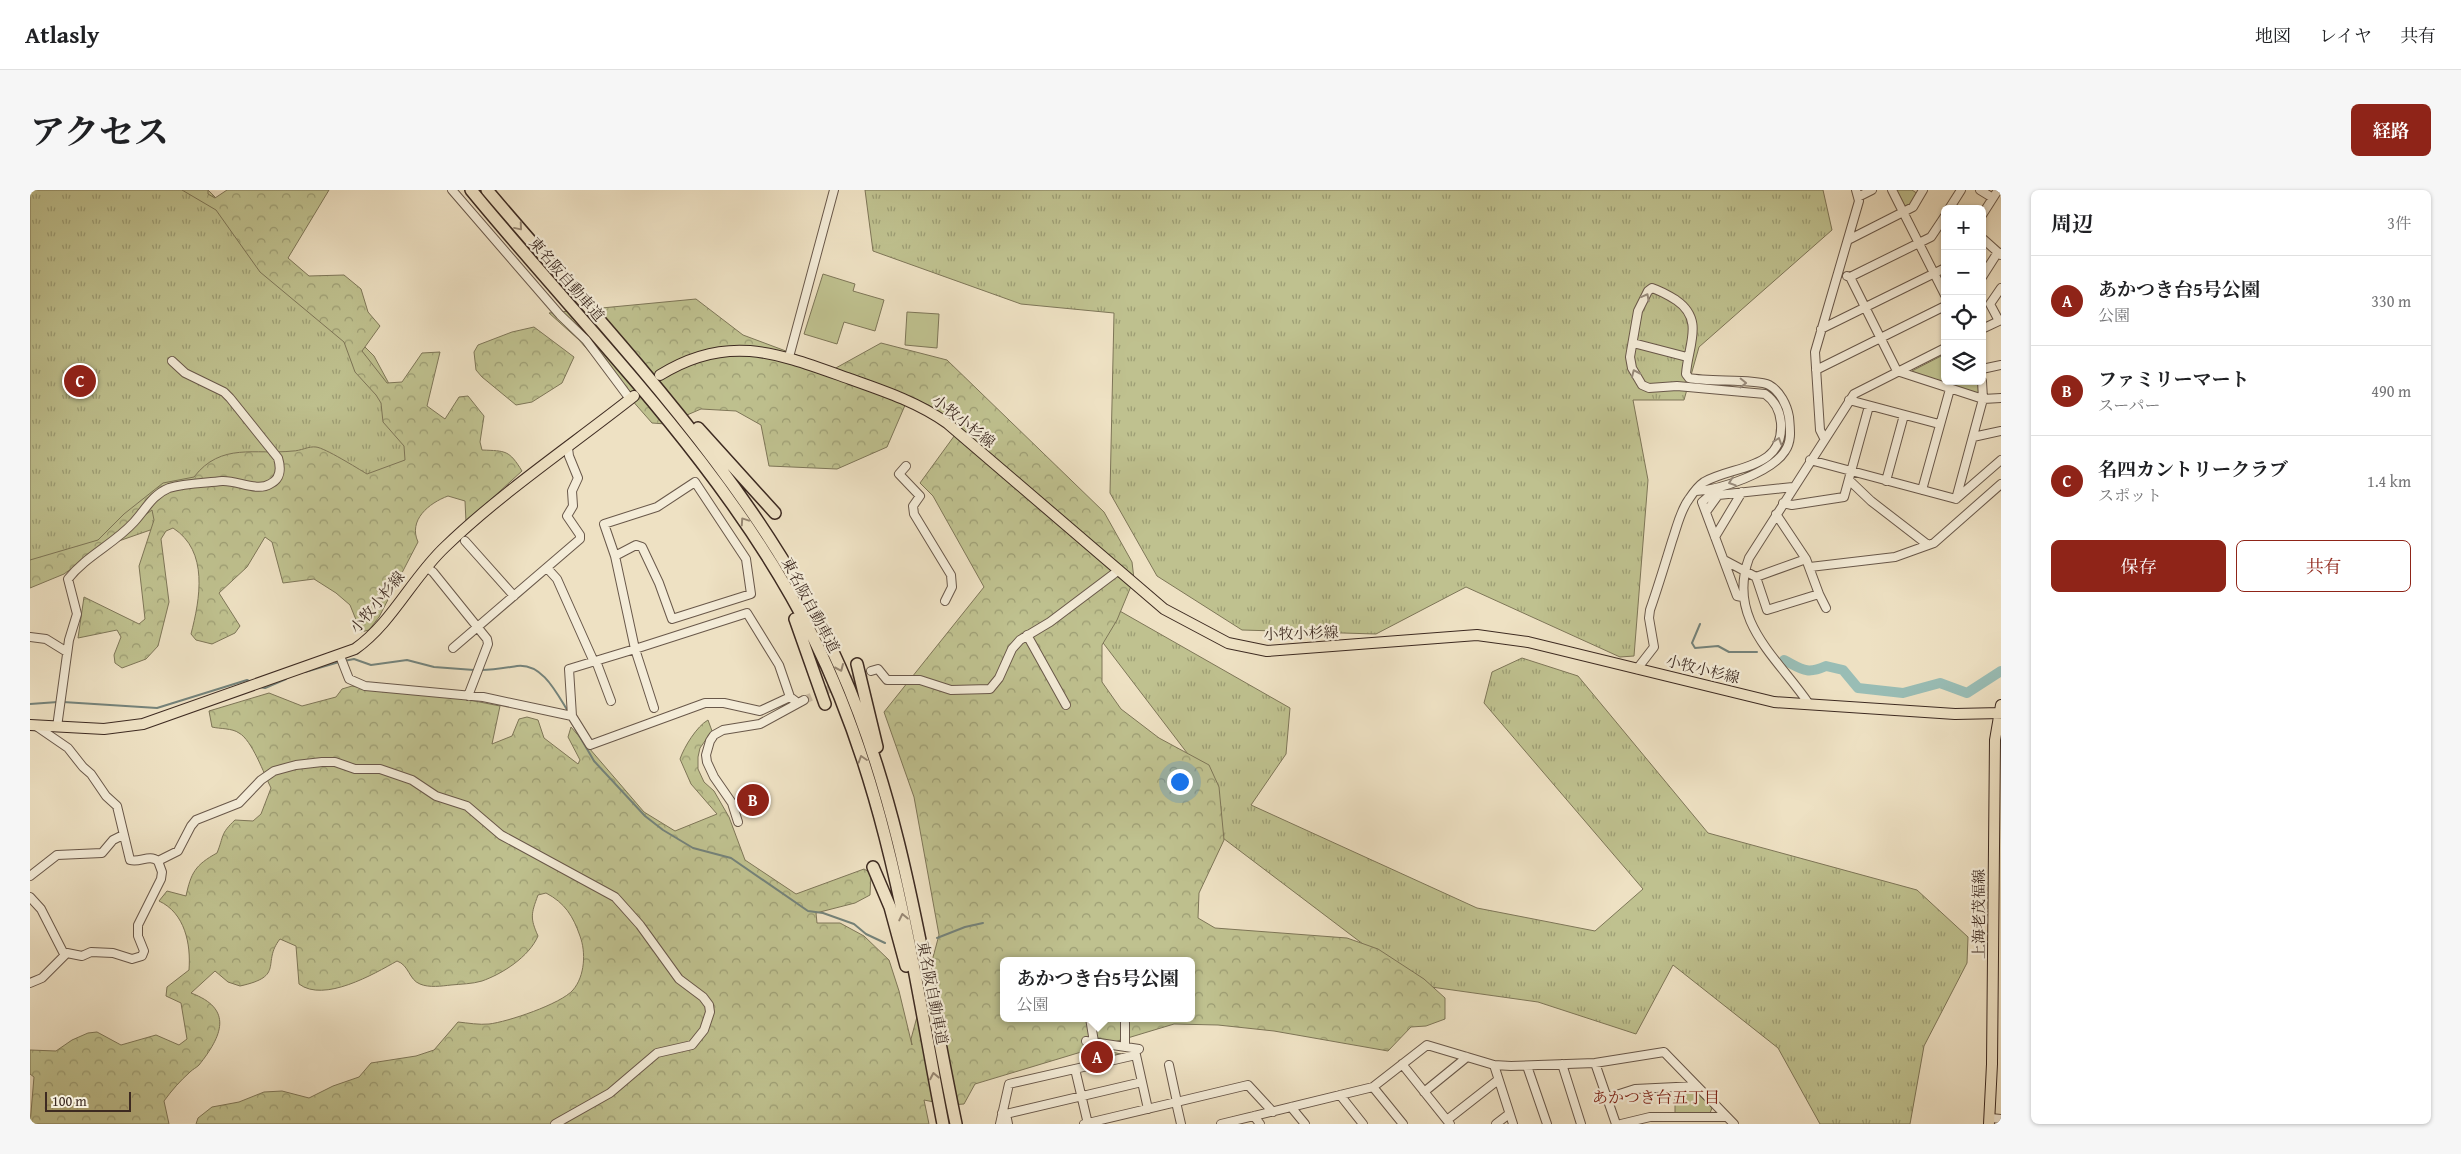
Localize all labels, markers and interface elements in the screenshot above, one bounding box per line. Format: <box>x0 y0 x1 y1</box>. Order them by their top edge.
text: Atlasly <box>25 17 99 52</box>
text: 地図 <box>2255 22 2291 49</box>
text: レイヤ <box>2319 22 2372 49</box>
text: 共有 <box>2400 22 2436 49</box>
button: 経路 <box>2351 104 2431 156</box>
text: アクセス <box>30 106 169 157</box>
map controls <box>1941 205 1986 385</box>
button: + <box>1941 205 1986 250</box>
text: 周辺 <box>2051 208 2093 239</box>
text: 3件 <box>2387 211 2411 235</box>
one-way arrow <box>513 222 522 231</box>
street label: 東名阪自動車道 <box>525 232 609 326</box>
button: − <box>1941 250 1986 295</box>
text: あかつき台5号公園 <box>2098 275 2260 303</box>
text: A <box>2062 289 2072 313</box>
text: 330 m <box>2371 289 2411 313</box>
one-way arrow <box>1639 293 1649 302</box>
button: locate <box>1941 295 1986 340</box>
text: 公園 <box>2098 303 2130 327</box>
button: layers <box>1941 340 1986 385</box>
pin: C <box>64 362 96 400</box>
text: ファミリーマート <box>2098 365 2250 393</box>
one-way arrow <box>1630 369 1641 378</box>
one-way arrow <box>1740 378 1747 388</box>
text: B <box>2062 379 2072 403</box>
text: 490 m <box>2371 379 2411 403</box>
street label: 小牧小杉線 <box>928 390 1000 452</box>
text: スーパー <box>2098 393 2160 417</box>
one-way arrow <box>1773 437 1783 445</box>
text: 名四カントリークラブ <box>2098 455 2288 483</box>
text: C <box>2062 469 2072 493</box>
text: 1.4 km <box>2367 469 2411 493</box>
one-way arrow <box>1729 476 1737 486</box>
text: スポット <box>2098 483 2162 507</box>
one-way arrow <box>741 517 750 526</box>
button: 保存 <box>2051 540 2226 592</box>
button: 共有 <box>2236 540 2411 592</box>
street label: 東名阪自動車道 <box>777 554 845 656</box>
street label: 小牧小杉線 <box>345 567 409 637</box>
street label: 小牧小杉線 <box>1263 621 1339 645</box>
street label: 小牧小杉線 <box>1664 650 1742 688</box>
one-way arrow <box>833 663 844 672</box>
one-way arrow <box>858 756 868 764</box>
your location <box>1167 769 1193 795</box>
pin: B <box>737 781 769 819</box>
street label: 上海老茂福線 <box>1968 869 1989 959</box>
one-way arrow <box>898 912 909 921</box>
street label: 東名阪自動車道 <box>913 939 953 1047</box>
popup <box>1000 957 1195 1022</box>
text: あかつき台5号公園 <box>1017 964 1178 992</box>
text: 公園 <box>1017 992 1049 1016</box>
pin: A <box>1081 1038 1113 1076</box>
one-way arrow <box>929 1072 939 1081</box>
district label: あかつき台五丁目 <box>1592 1085 1720 1109</box>
scale bar <box>45 1089 131 1112</box>
text: 100 m <box>52 1091 87 1111</box>

